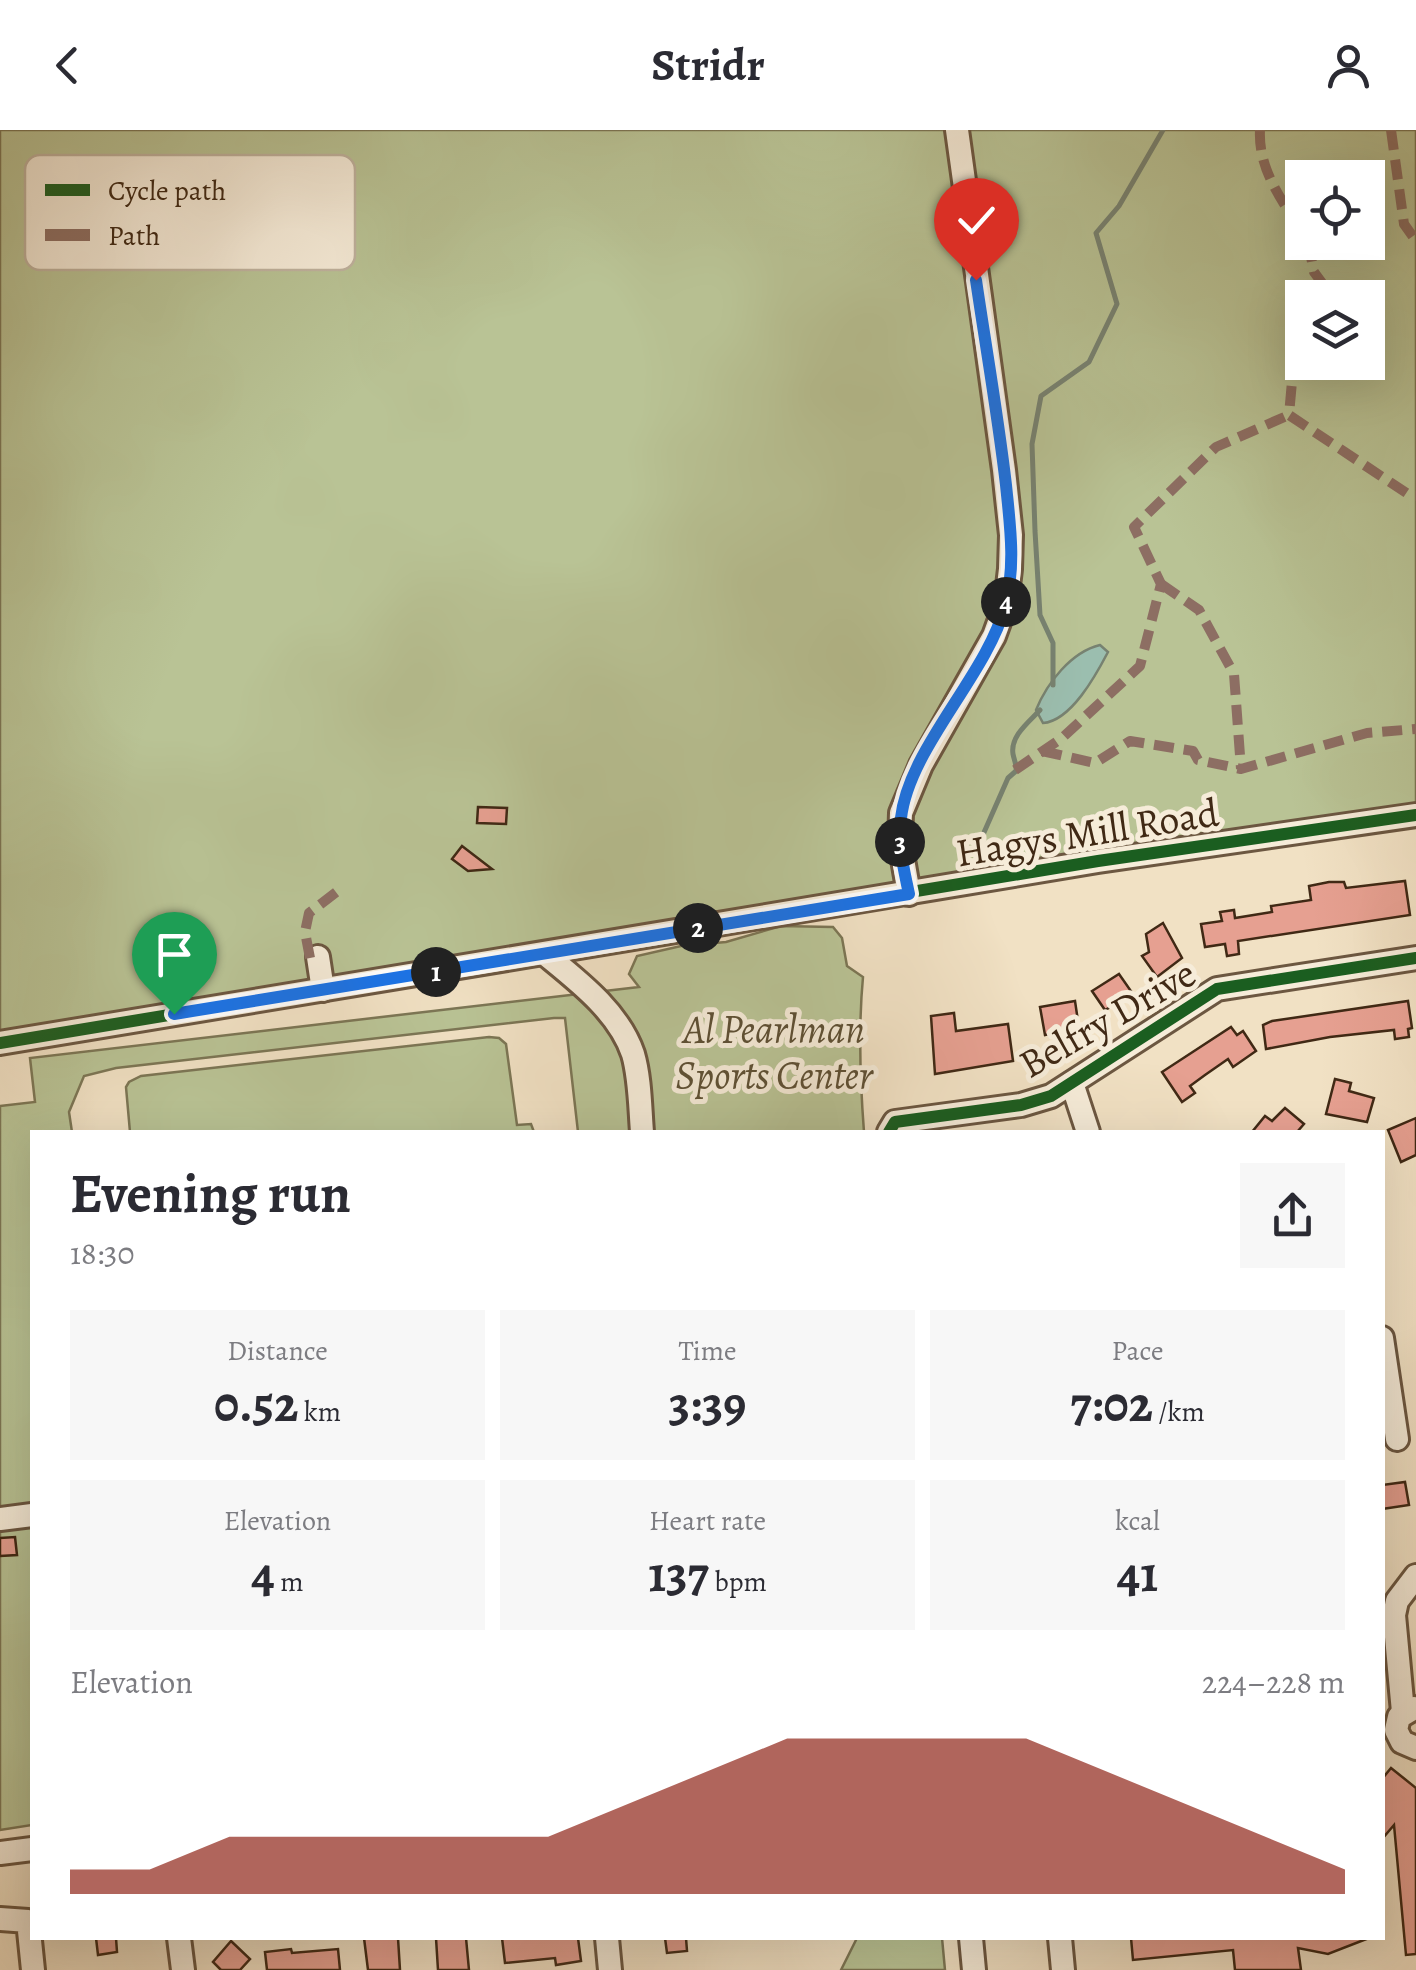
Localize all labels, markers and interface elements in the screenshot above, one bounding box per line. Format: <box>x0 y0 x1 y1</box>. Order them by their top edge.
text: Stridr <box>651 34 765 96</box>
icon: back <box>40 38 95 93</box>
icon: person <box>1321 38 1376 93</box>
legend <box>25 155 355 270</box>
map controls <box>1285 160 1385 380</box>
button: locate <box>1285 160 1385 260</box>
text: Cycle path <box>108 172 226 210</box>
pin <box>934 178 1019 281</box>
icon: check <box>949 193 1004 248</box>
text: Path <box>108 217 160 255</box>
button: layers <box>1285 280 1385 380</box>
pin: 4 <box>981 577 1031 627</box>
text: 4 <box>999 583 1013 621</box>
street label: Hagys Mill Road <box>952 784 1223 880</box>
pin: 3 <box>875 817 925 867</box>
text: 3 <box>894 823 906 861</box>
pin: 2 <box>673 903 723 953</box>
text: 2 <box>691 909 705 947</box>
pin <box>132 912 217 1015</box>
icon: arrive <box>147 927 202 982</box>
street label: Belfry Drive <box>1009 946 1206 1091</box>
pin: 1 <box>411 947 461 997</box>
text: 1 <box>431 953 441 991</box>
park label: Al Pearlman Sports Center <box>675 1002 874 1103</box>
text: Evening run <box>70 1156 351 1231</box>
button: share <box>1240 1163 1345 1268</box>
text: 18:30 <box>70 1231 134 1275</box>
text: Distance <box>227 1332 328 1370</box>
text: Time <box>678 1332 737 1370</box>
text: Pace <box>1112 1332 1163 1370</box>
text: 0.52 <box>214 1370 298 1438</box>
text: 3:39 <box>668 1370 747 1438</box>
text: 7:02 <box>1070 1370 1153 1438</box>
text: km <box>298 1393 341 1431</box>
text: /km <box>1153 1393 1205 1431</box>
text: Elevation <box>224 1502 331 1540</box>
text: Heart rate <box>649 1502 766 1540</box>
text: kcal <box>1115 1502 1160 1540</box>
text: 4 <box>251 1540 275 1608</box>
text: 137 <box>648 1540 709 1608</box>
text: 41 <box>1117 1540 1158 1608</box>
text: m <box>275 1563 304 1601</box>
text: bpm <box>709 1563 767 1601</box>
text: Elevation <box>70 1660 193 1704</box>
text: 224–228 m <box>1202 1660 1345 1704</box>

